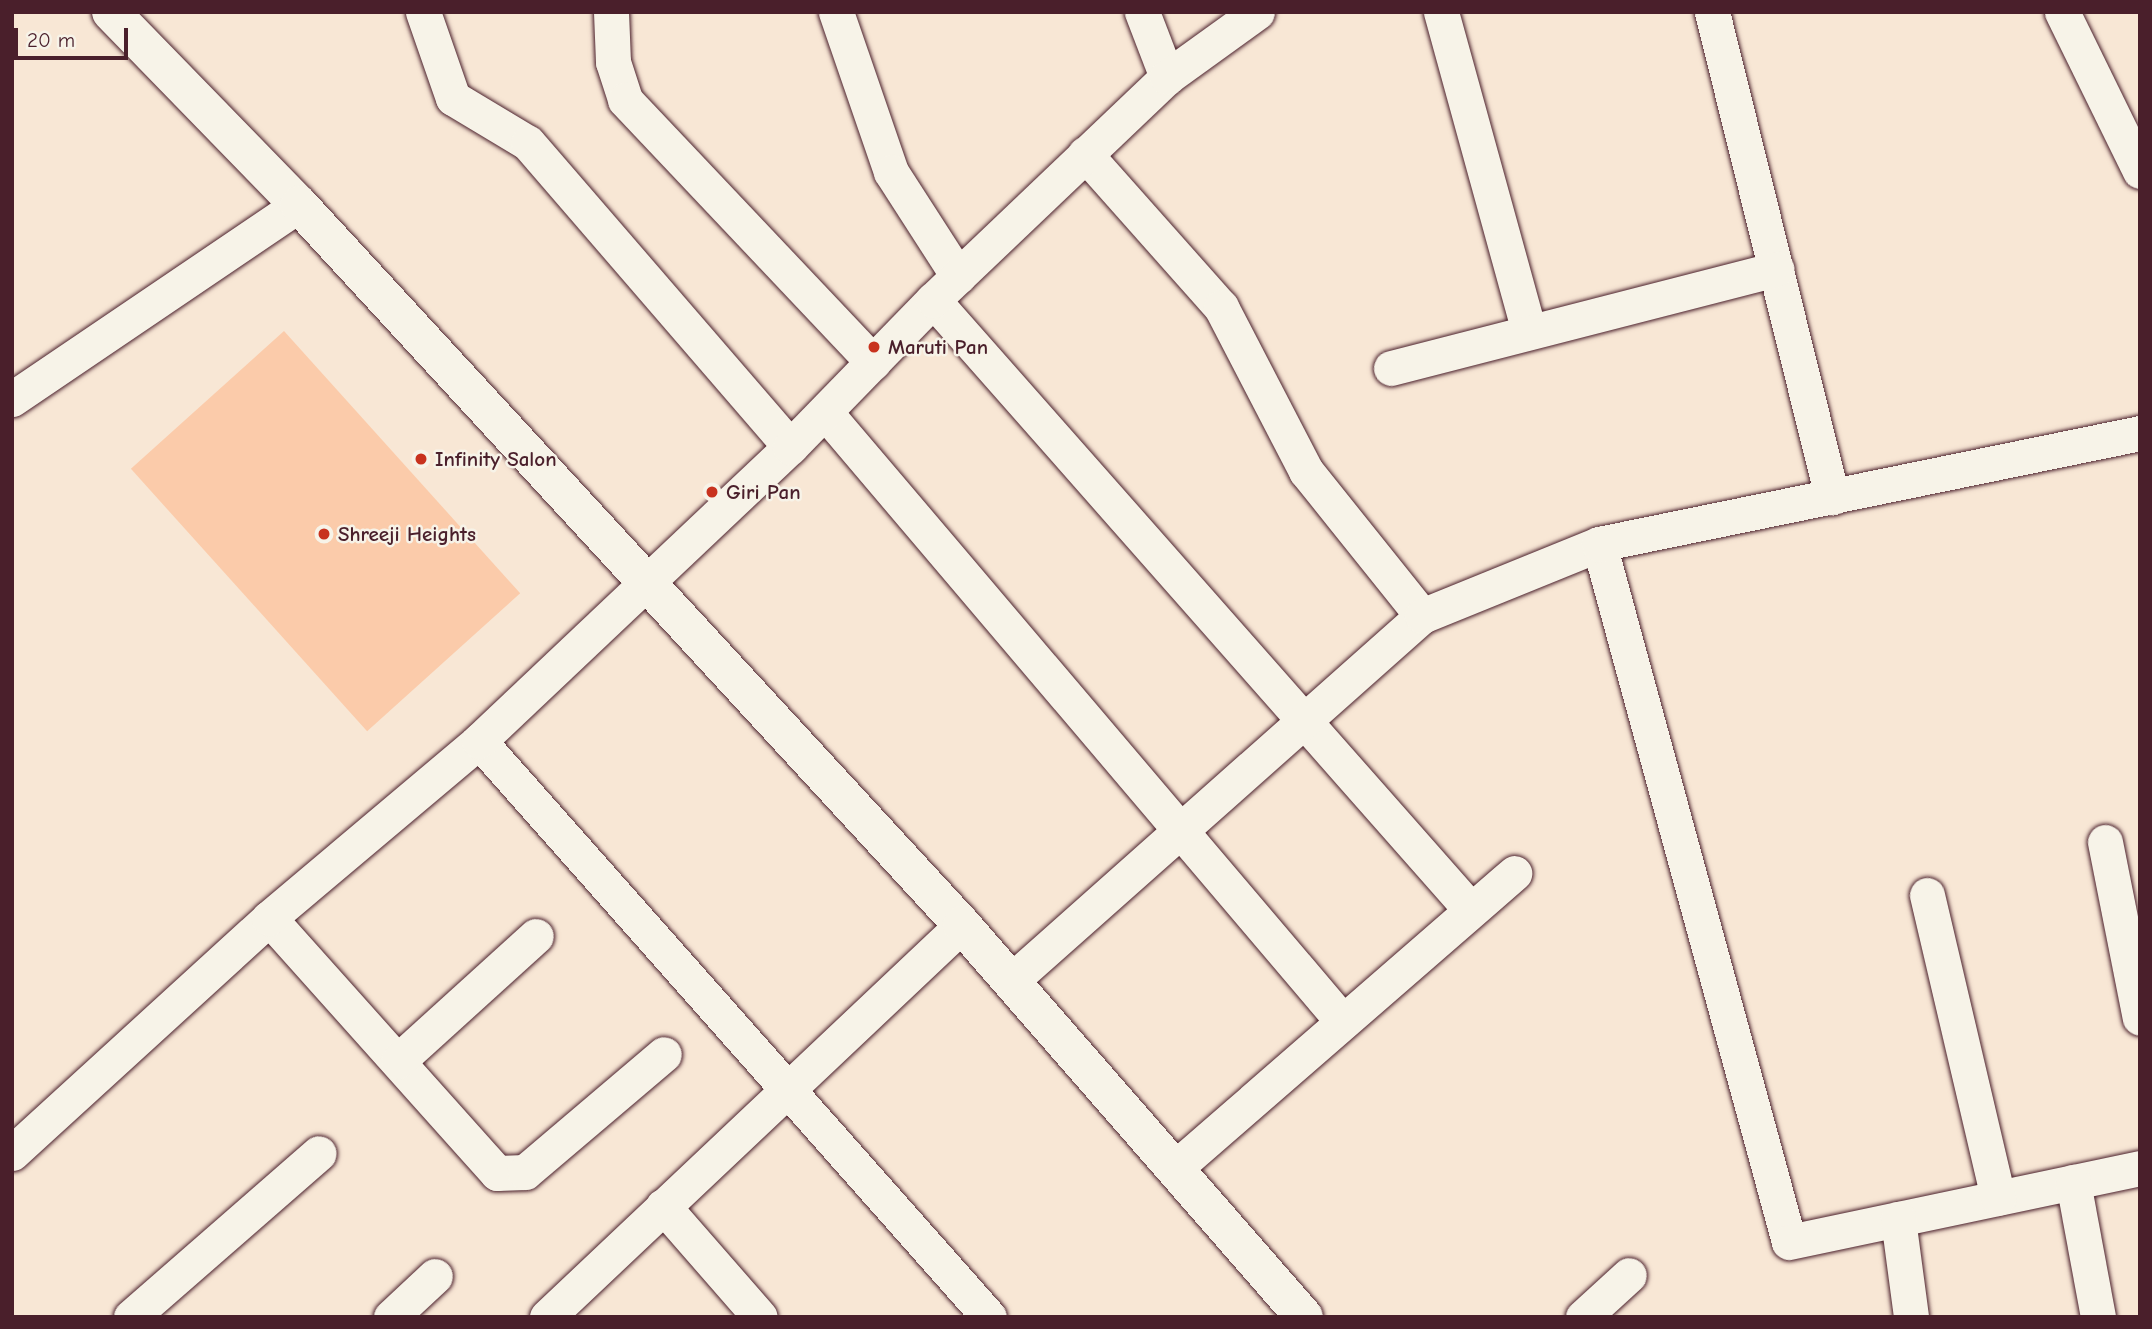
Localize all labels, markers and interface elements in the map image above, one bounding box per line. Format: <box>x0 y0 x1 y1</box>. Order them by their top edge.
scale bar <box>18 14 131 58</box>
text: 20 m <box>27 28 75 52</box>
place label: Maruti Pan <box>888 334 988 360</box>
marker: Maruti Pan <box>866 339 882 355</box>
place label: Infinity Salon <box>435 446 557 472</box>
marker: Infinity Salon <box>413 451 429 467</box>
place label: Giri Pan <box>726 479 801 505</box>
marker: Giri Pan <box>704 484 720 500</box>
place label: Shreeji Heights <box>338 521 476 547</box>
marker: Shreeji Heights <box>316 526 332 542</box>

